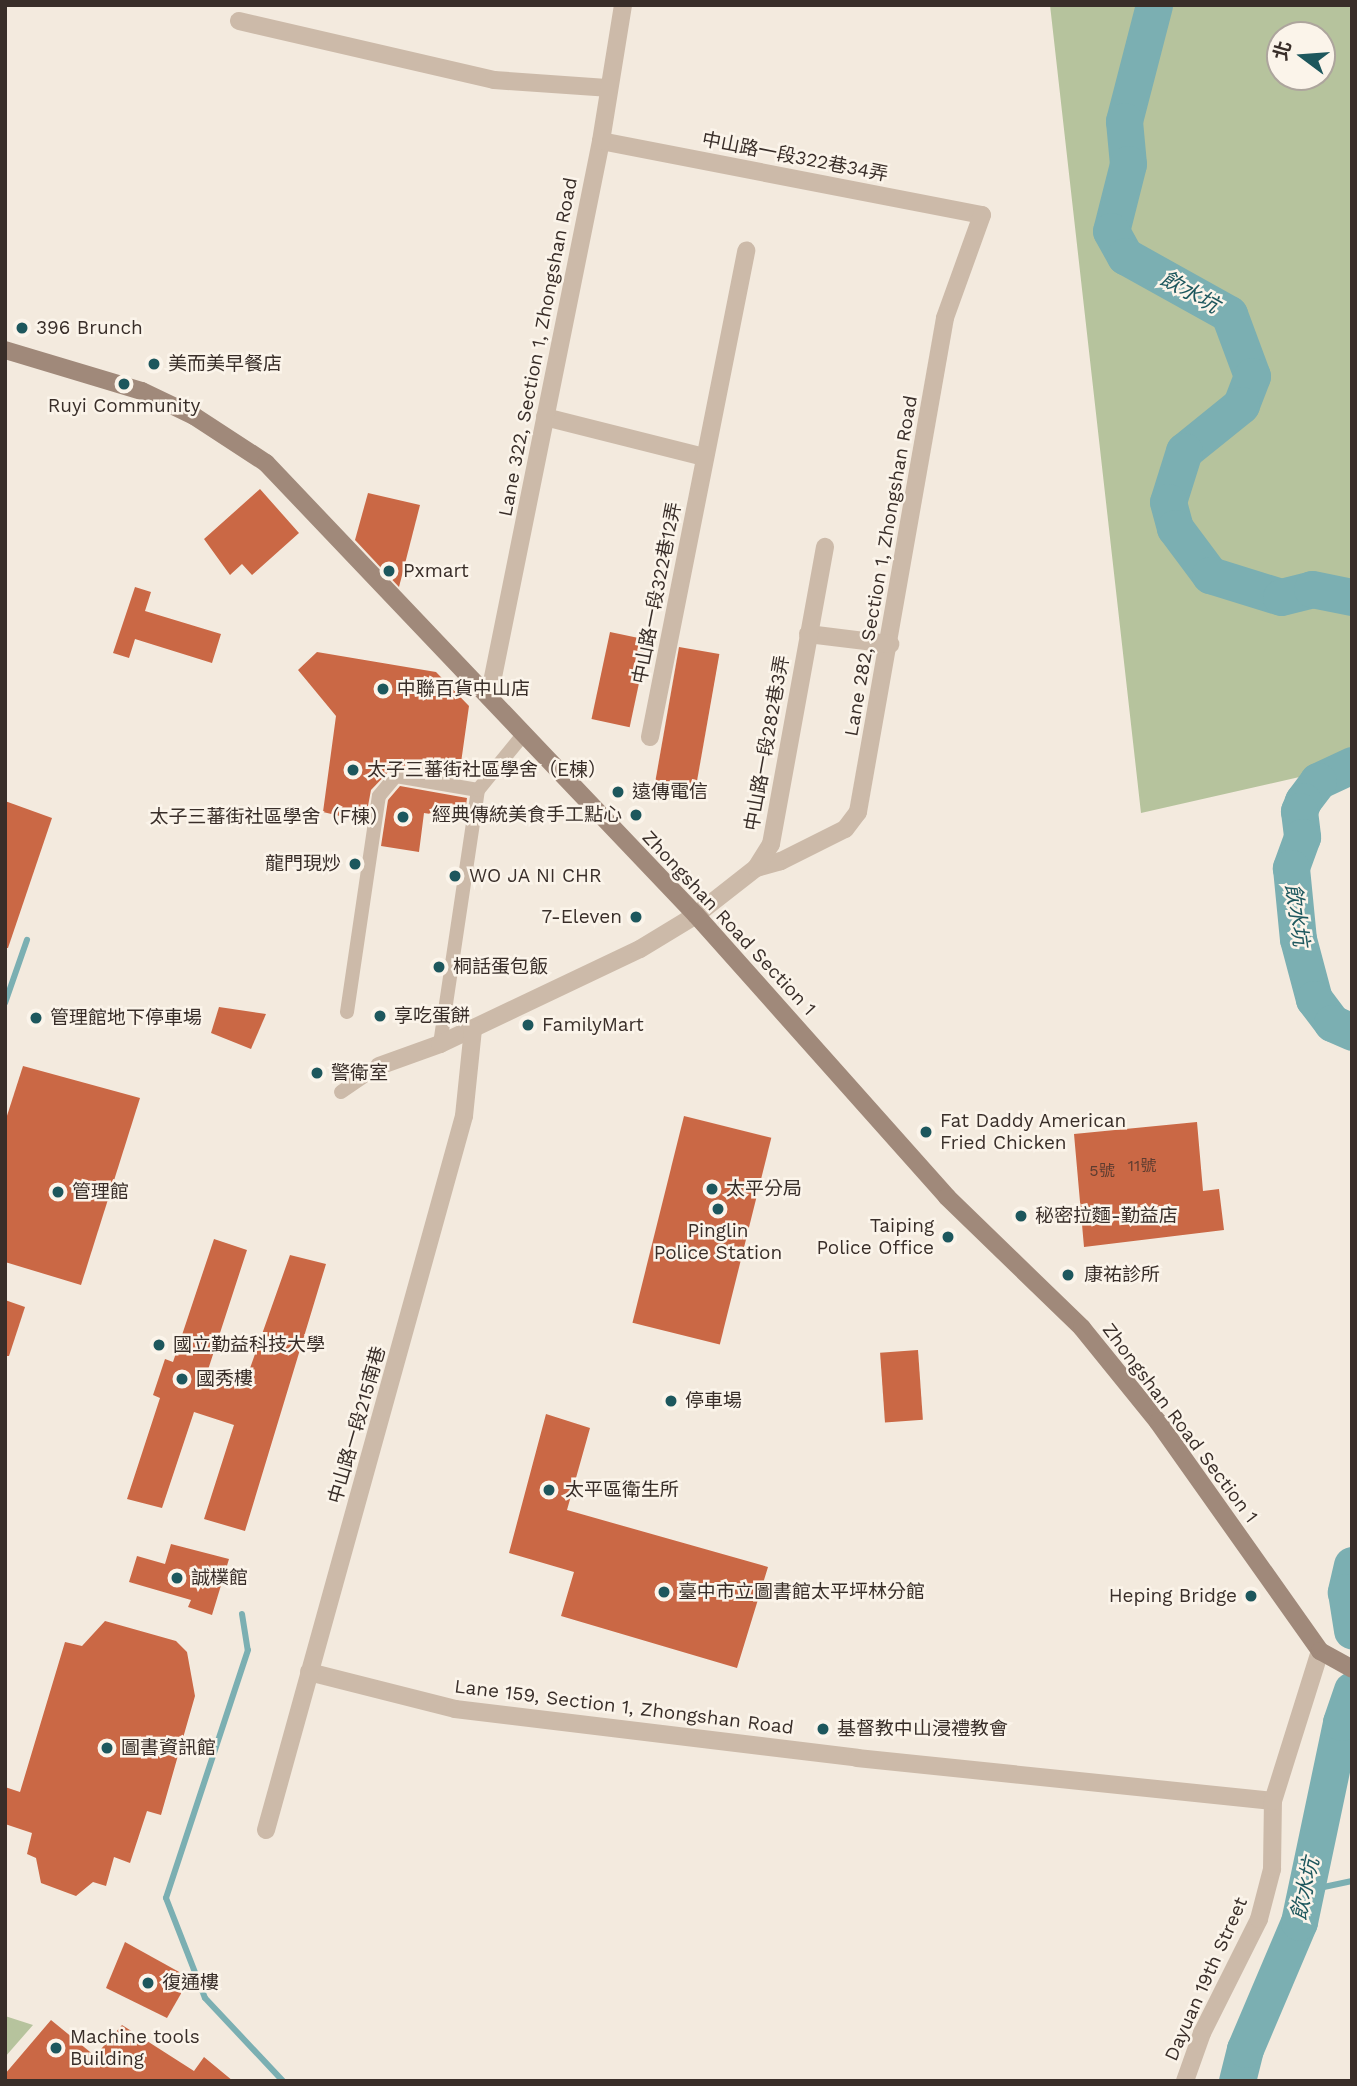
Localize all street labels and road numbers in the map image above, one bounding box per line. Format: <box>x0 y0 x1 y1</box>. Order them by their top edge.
street label: 中山路一段322巷34弄 <box>700 128 890 186</box>
street label: Lane 322, Section 1, Zhongshan Road <box>494 175 582 519</box>
street label: Lane 282, Section 1, Zhongshan Road <box>840 394 922 738</box>
street label: 中山路一段322巷12弄 <box>628 500 686 686</box>
street label: 中山路一段282巷3弄 <box>740 653 794 833</box>
street label: Zhongshan Road Section 1 <box>637 826 821 1020</box>
street label: Zhongshan Road Section 1 <box>1097 1319 1263 1527</box>
street label: 中山路一段215南巷 <box>324 1344 390 1506</box>
street label: Lane 159, Section 1, Zhongshan Road <box>453 1675 795 1739</box>
street label: Dayuan 19th Street <box>1160 1894 1252 2064</box>

